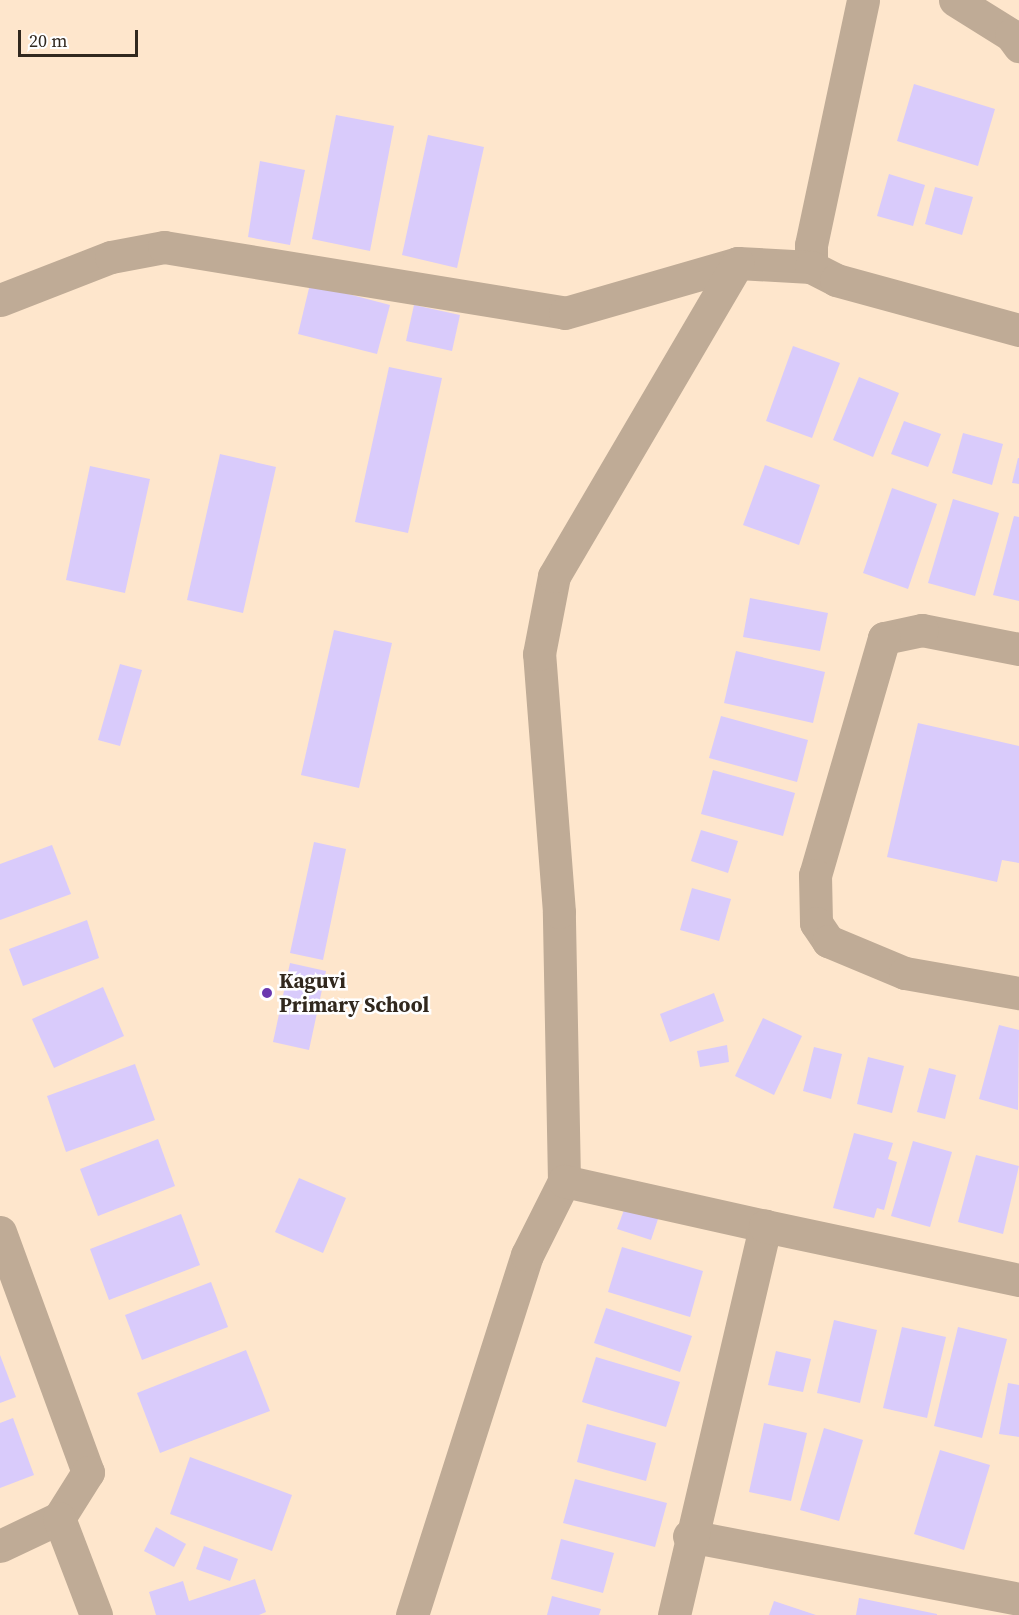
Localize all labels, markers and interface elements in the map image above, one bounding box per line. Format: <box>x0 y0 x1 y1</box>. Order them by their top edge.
scale bar <box>21 18 141 56</box>
text: 20 m <box>29 28 67 53</box>
place label: Kaguvi Primary School <box>279 968 429 1018</box>
marker: Kaguvi Primary School <box>260 986 274 1000</box>

